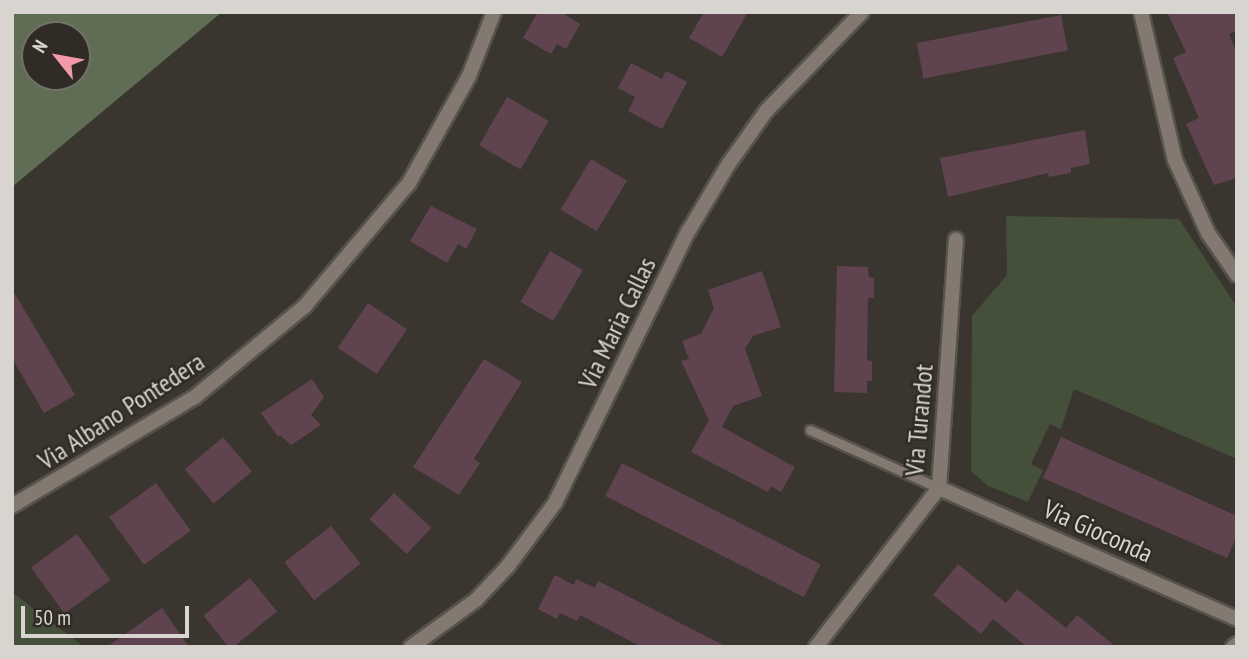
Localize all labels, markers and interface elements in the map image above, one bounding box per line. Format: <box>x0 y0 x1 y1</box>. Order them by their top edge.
north arrow <box>21 21 91 91</box>
text: N <box>27 36 53 57</box>
street label: Via Maria Callas <box>572 252 662 394</box>
street label: Via Albano Pontedera <box>32 345 210 477</box>
street label: Via Turandot <box>899 362 939 478</box>
street label: Via Gioconda <box>1038 493 1158 569</box>
scale bar <box>24 592 192 636</box>
text: 50 m <box>34 604 71 631</box>

